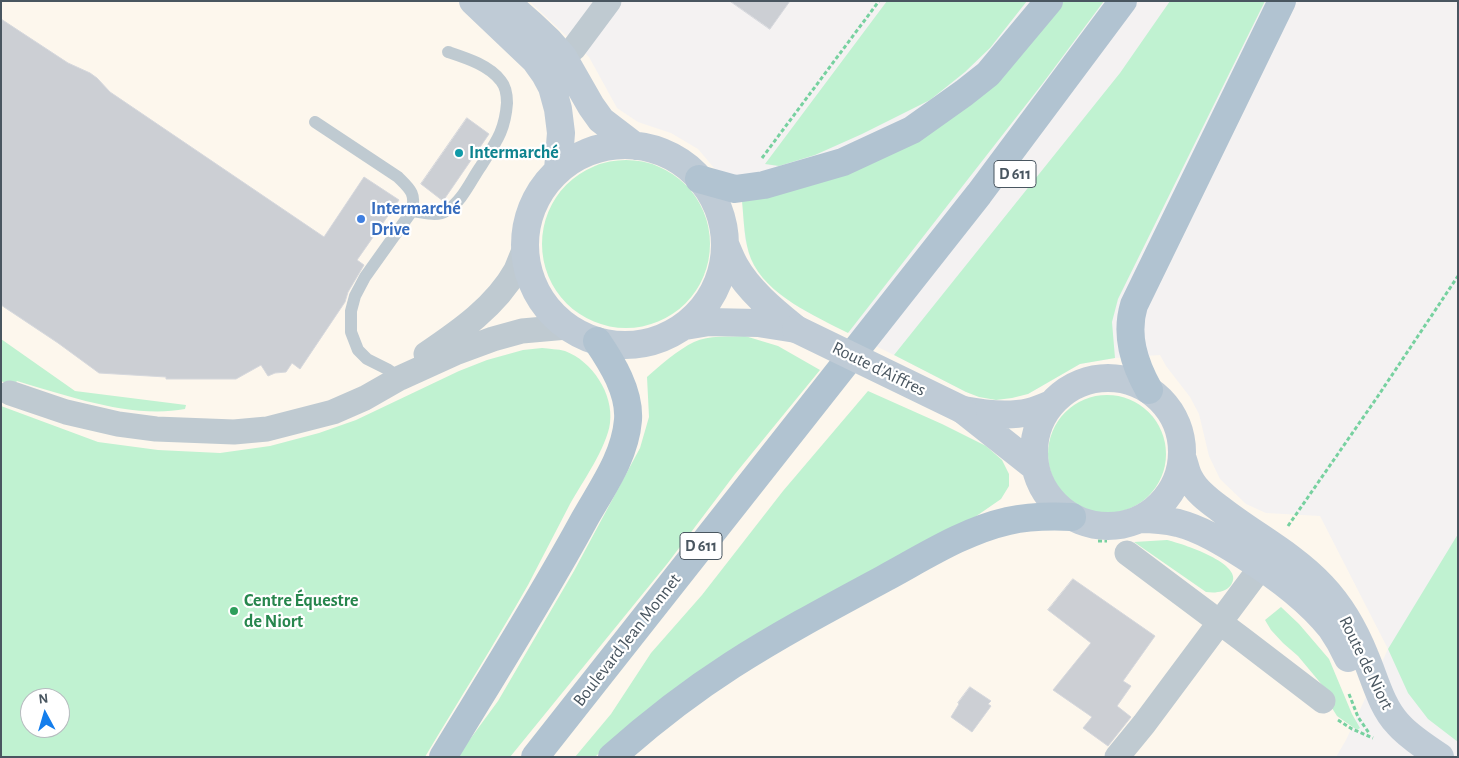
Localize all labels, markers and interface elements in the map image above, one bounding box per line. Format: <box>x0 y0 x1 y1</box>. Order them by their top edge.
place label: Intermarché <box>469 142 559 164</box>
marker: Intermarché <box>453 147 465 159</box>
road number: D 611 <box>994 160 1036 188</box>
place label: Intermarché Drive <box>371 198 461 240</box>
marker: Intermarché Drive <box>355 213 367 225</box>
street label: Route d'Aiffres <box>829 337 929 401</box>
road number: D 611 <box>680 532 722 560</box>
street label: Boulevard Jean Monnet <box>568 569 686 711</box>
place label: Centre Équestre de Niort <box>244 590 358 632</box>
marker: Centre Équestre de Niort <box>228 605 240 617</box>
street label: Route de Niort <box>1334 613 1398 713</box>
north arrow <box>20 688 70 738</box>
text: N <box>38 692 49 707</box>

